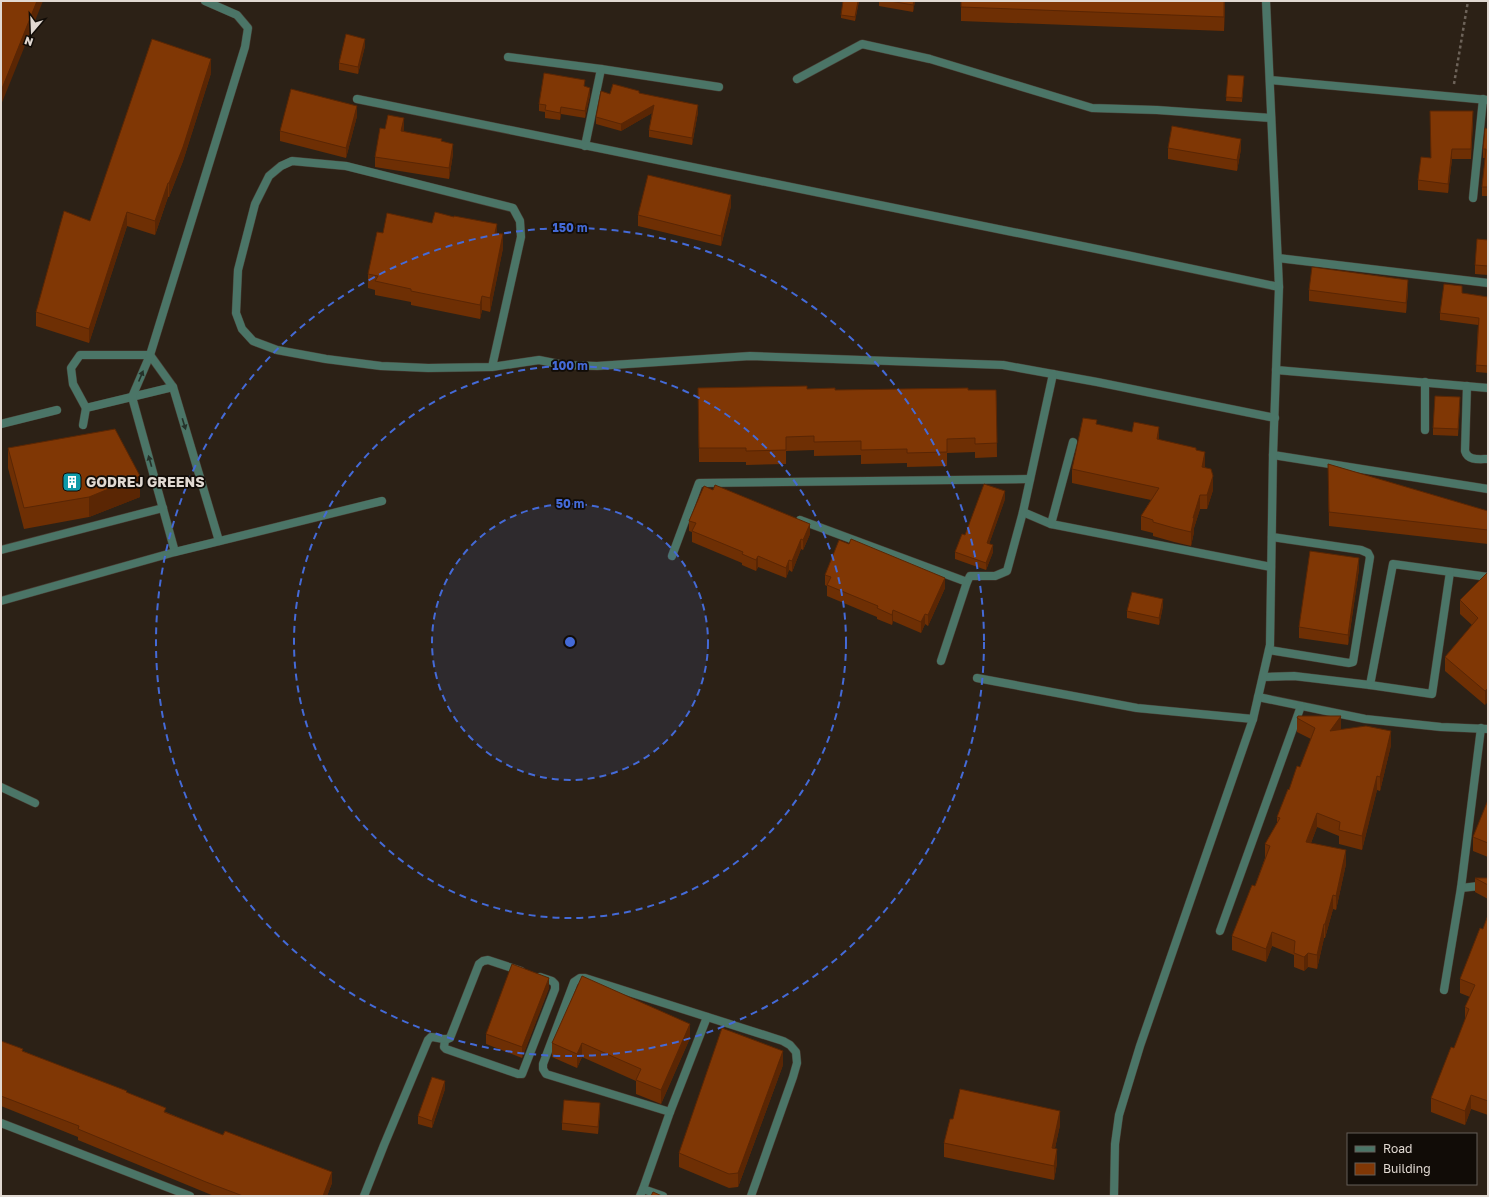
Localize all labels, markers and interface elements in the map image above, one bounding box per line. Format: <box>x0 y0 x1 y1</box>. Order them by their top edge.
north arrow <box>12 12 52 52</box>
text: N <box>23 34 35 49</box>
text: 150 m <box>553 220 587 235</box>
text: 100 m <box>552 358 588 373</box>
one-way arrow <box>138 370 144 381</box>
one-way arrow <box>181 419 187 431</box>
one-way arrow <box>147 454 153 466</box>
building icon: GODREJ GREENS <box>61 471 83 493</box>
place label: GODREJ GREENS <box>86 473 205 490</box>
text: 50 m <box>556 496 584 511</box>
centre of rings <box>563 635 577 649</box>
legend <box>1347 1133 1477 1185</box>
text: Road <box>1383 1141 1412 1156</box>
text: Building <box>1383 1161 1431 1176</box>

